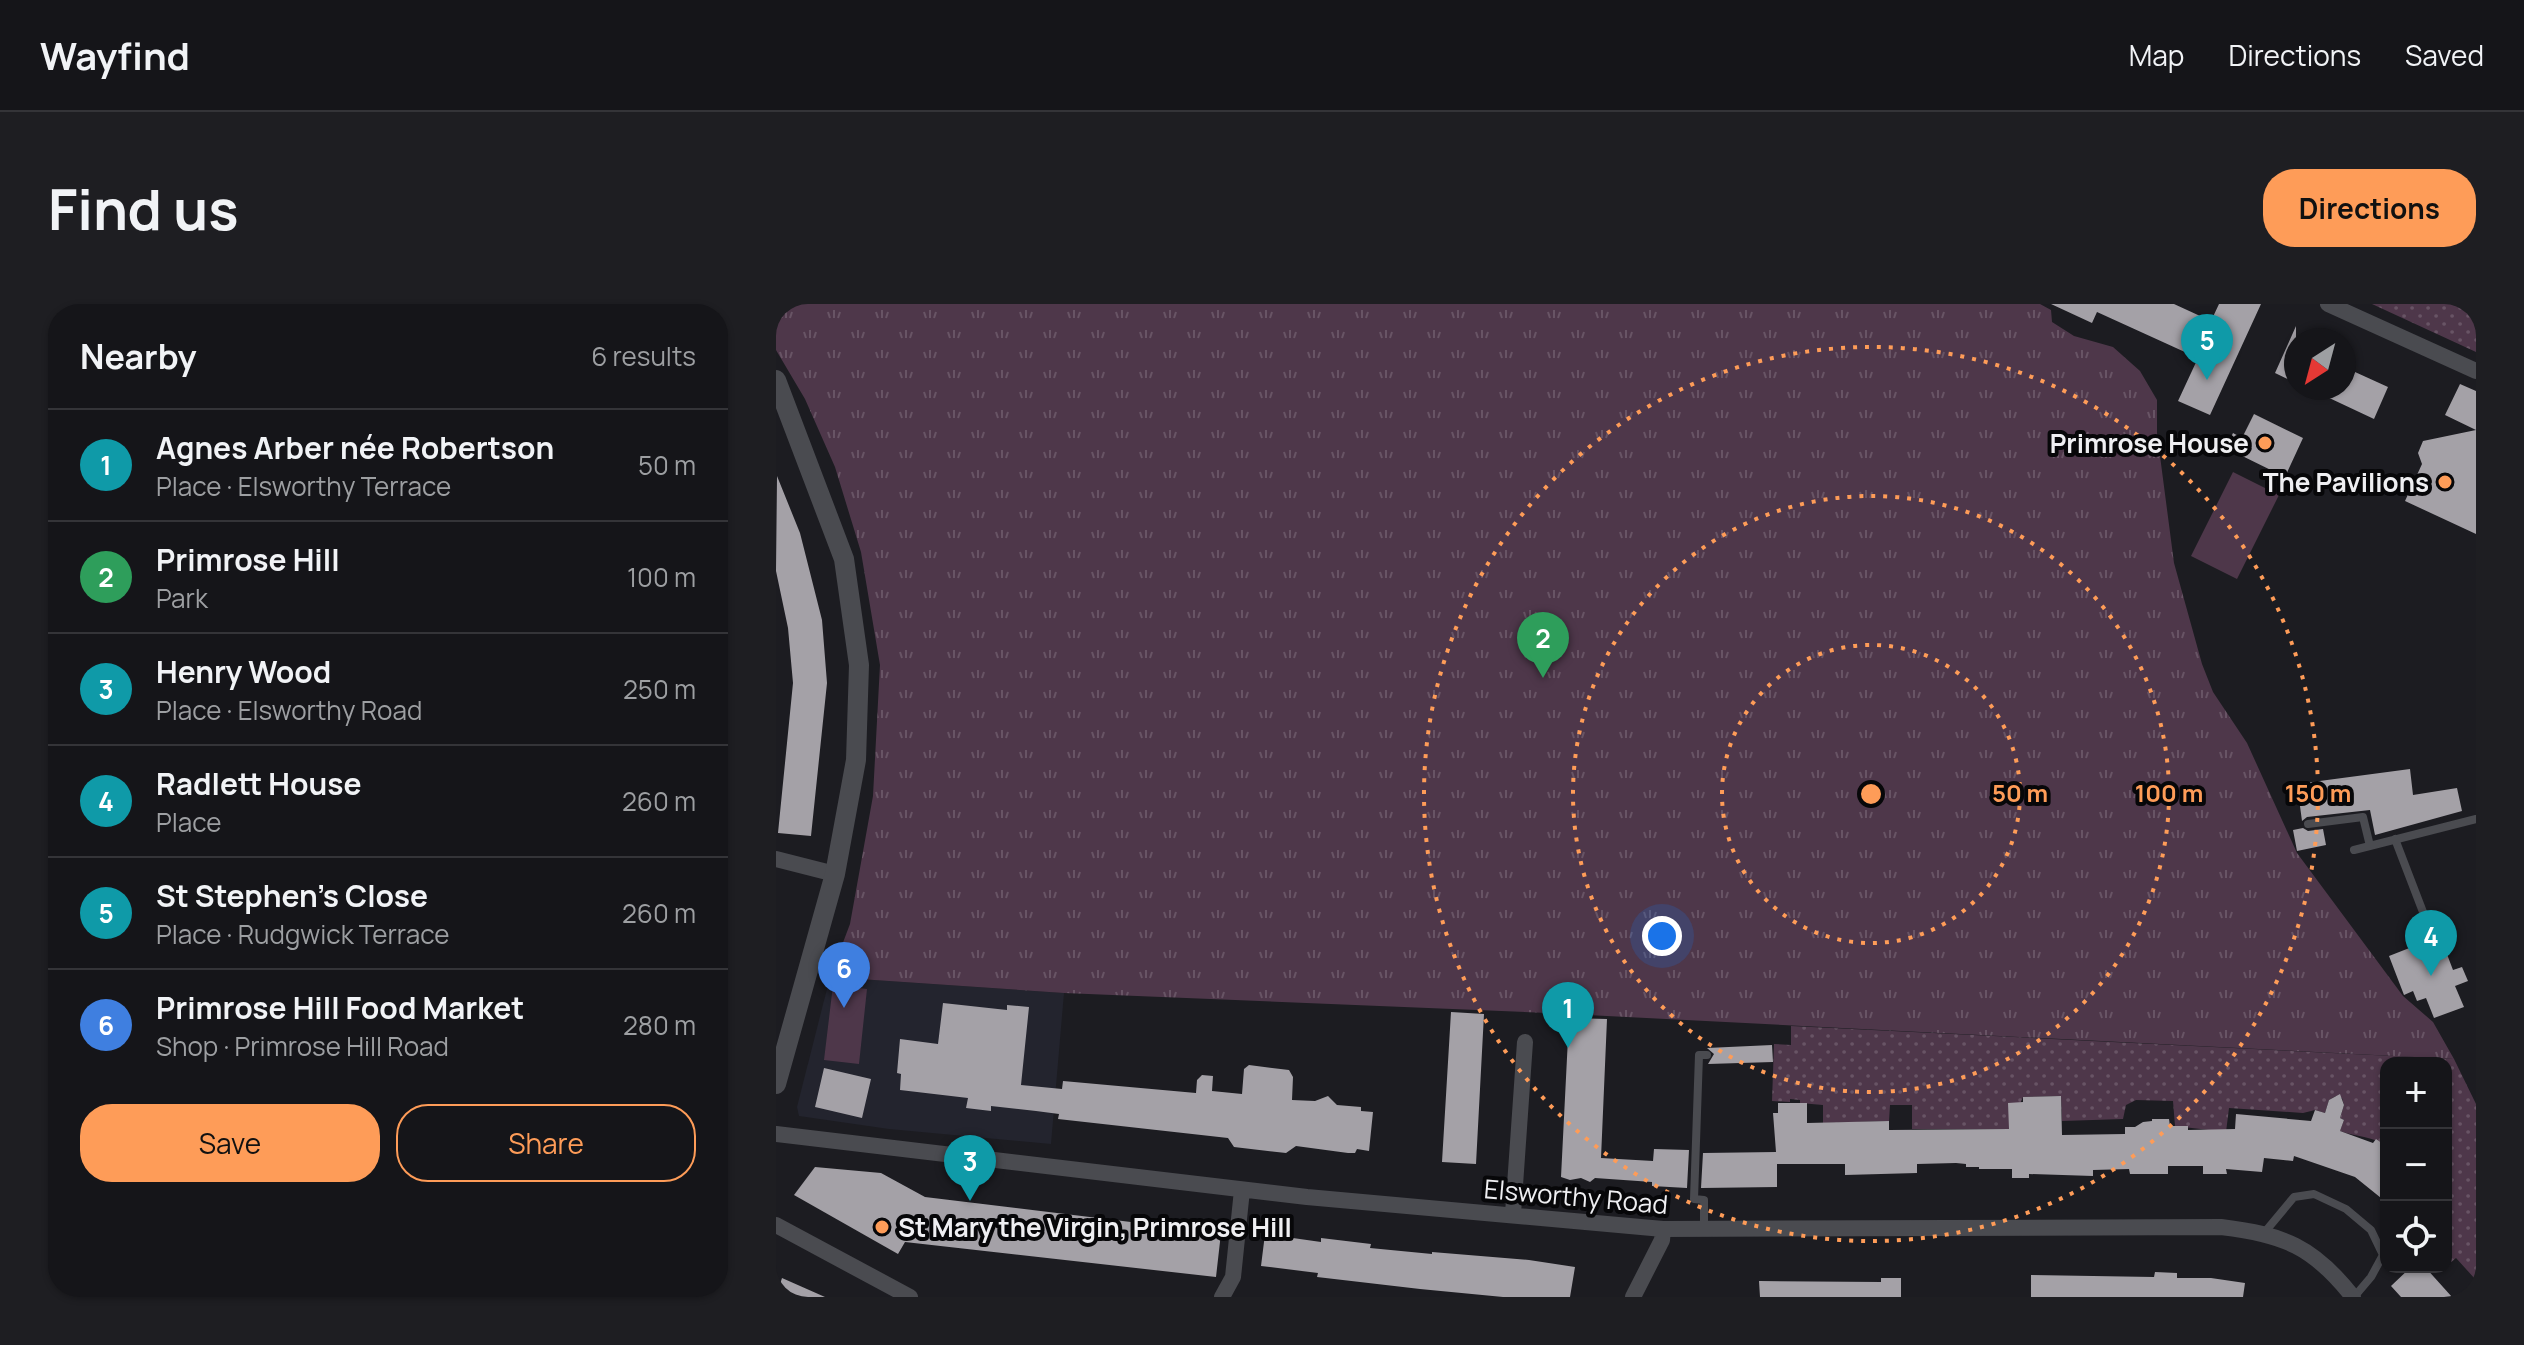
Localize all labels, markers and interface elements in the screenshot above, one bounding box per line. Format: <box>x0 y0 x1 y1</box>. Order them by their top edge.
text: Wayfind <box>40 29 190 81</box>
text: Map <box>2129 36 2184 74</box>
text: Directions <box>2228 36 2361 74</box>
text: Saved <box>2405 36 2484 74</box>
button: Directions <box>2263 169 2476 247</box>
text: Find us <box>48 170 239 247</box>
pin: 5 <box>2181 314 2233 380</box>
north arrow <box>2284 328 2356 400</box>
text: Nearby <box>80 333 196 379</box>
text: 6 results <box>591 338 696 374</box>
place label: Primrose House <box>2050 425 2249 461</box>
text: Agnes Arber née Robertson <box>156 427 554 468</box>
marker: Primrose House <box>2256 434 2274 452</box>
text: 1 <box>100 447 112 483</box>
text: 50 m <box>638 447 696 483</box>
place label: The Pavilions <box>2263 464 2429 500</box>
text: Place · Elsworthy Terrace <box>156 468 451 504</box>
marker: The Pavilions <box>2436 473 2454 491</box>
text: Primrose Hill <box>156 539 340 580</box>
text: 2 <box>98 559 114 595</box>
text: 100 m <box>627 559 696 595</box>
text: Park <box>156 580 208 616</box>
pin: 2 <box>1517 612 1569 678</box>
text: Henry Wood <box>156 651 331 692</box>
text: 3 <box>98 671 114 707</box>
text: 250 m <box>623 671 696 707</box>
text: Place · Elsworthy Road <box>156 692 422 728</box>
text: Radlett House <box>156 763 362 804</box>
text: 50 m <box>1992 776 2048 809</box>
text: 100 m <box>2135 776 2203 809</box>
text: 150 m <box>2285 776 2351 809</box>
centre of rings <box>1857 780 1885 808</box>
text: 4 <box>98 783 114 819</box>
text: 260 m <box>622 783 696 819</box>
text: Place <box>156 804 221 840</box>
text: St Stephen's Close <box>156 875 428 916</box>
text: 5 <box>98 895 114 931</box>
text: 260 m <box>622 895 696 931</box>
pin: 4 <box>2405 910 2457 976</box>
text: Place · Rudgwick Terrace <box>156 916 449 952</box>
your location <box>1642 916 1682 956</box>
pin: 6 <box>818 942 870 1008</box>
pin: 1 <box>1542 982 1594 1048</box>
text: Primrose Hill Food Market <box>156 987 524 1028</box>
text: 6 <box>98 1007 114 1043</box>
text: 280 m <box>623 1007 696 1043</box>
text: Shop · Primrose Hill Road <box>156 1028 449 1064</box>
map controls <box>2380 1057 2452 1273</box>
button: + <box>2380 1057 2452 1129</box>
button: Save <box>80 1104 380 1182</box>
button: Share <box>396 1104 696 1182</box>
button: − <box>2380 1129 2452 1201</box>
pin: 3 <box>944 1135 996 1201</box>
street label: Elsworthy Road <box>1482 1170 1670 1222</box>
button: locate <box>2380 1201 2452 1273</box>
place label: St Mary the Virgin, Primrose Hill <box>898 1209 1292 1245</box>
marker: St Mary the Virgin, Primrose Hill <box>873 1218 891 1236</box>

